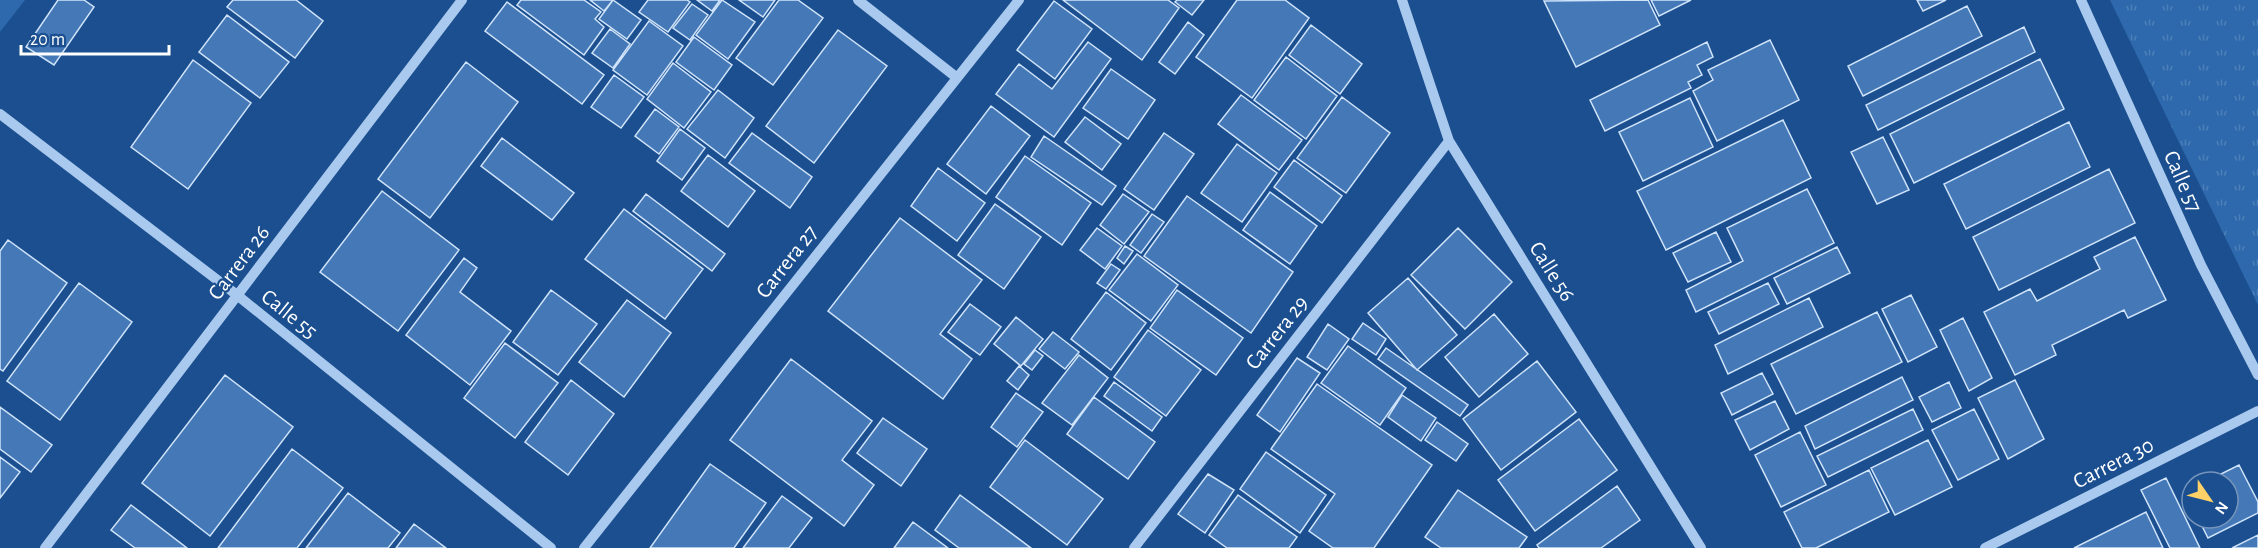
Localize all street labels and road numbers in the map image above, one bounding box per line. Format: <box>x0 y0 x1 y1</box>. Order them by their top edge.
street label: Calle 57 <box>2160 147 2206 215</box>
street label: Carrera 26 <box>204 221 274 304</box>
street label: Carrera 27 <box>752 221 822 302</box>
street label: Calle 56 <box>1525 238 1579 305</box>
street label: Calle 55 <box>257 285 321 343</box>
street label: Carrera 29 <box>1241 292 1312 374</box>
street label: Carrera 30 <box>2070 433 2157 492</box>

